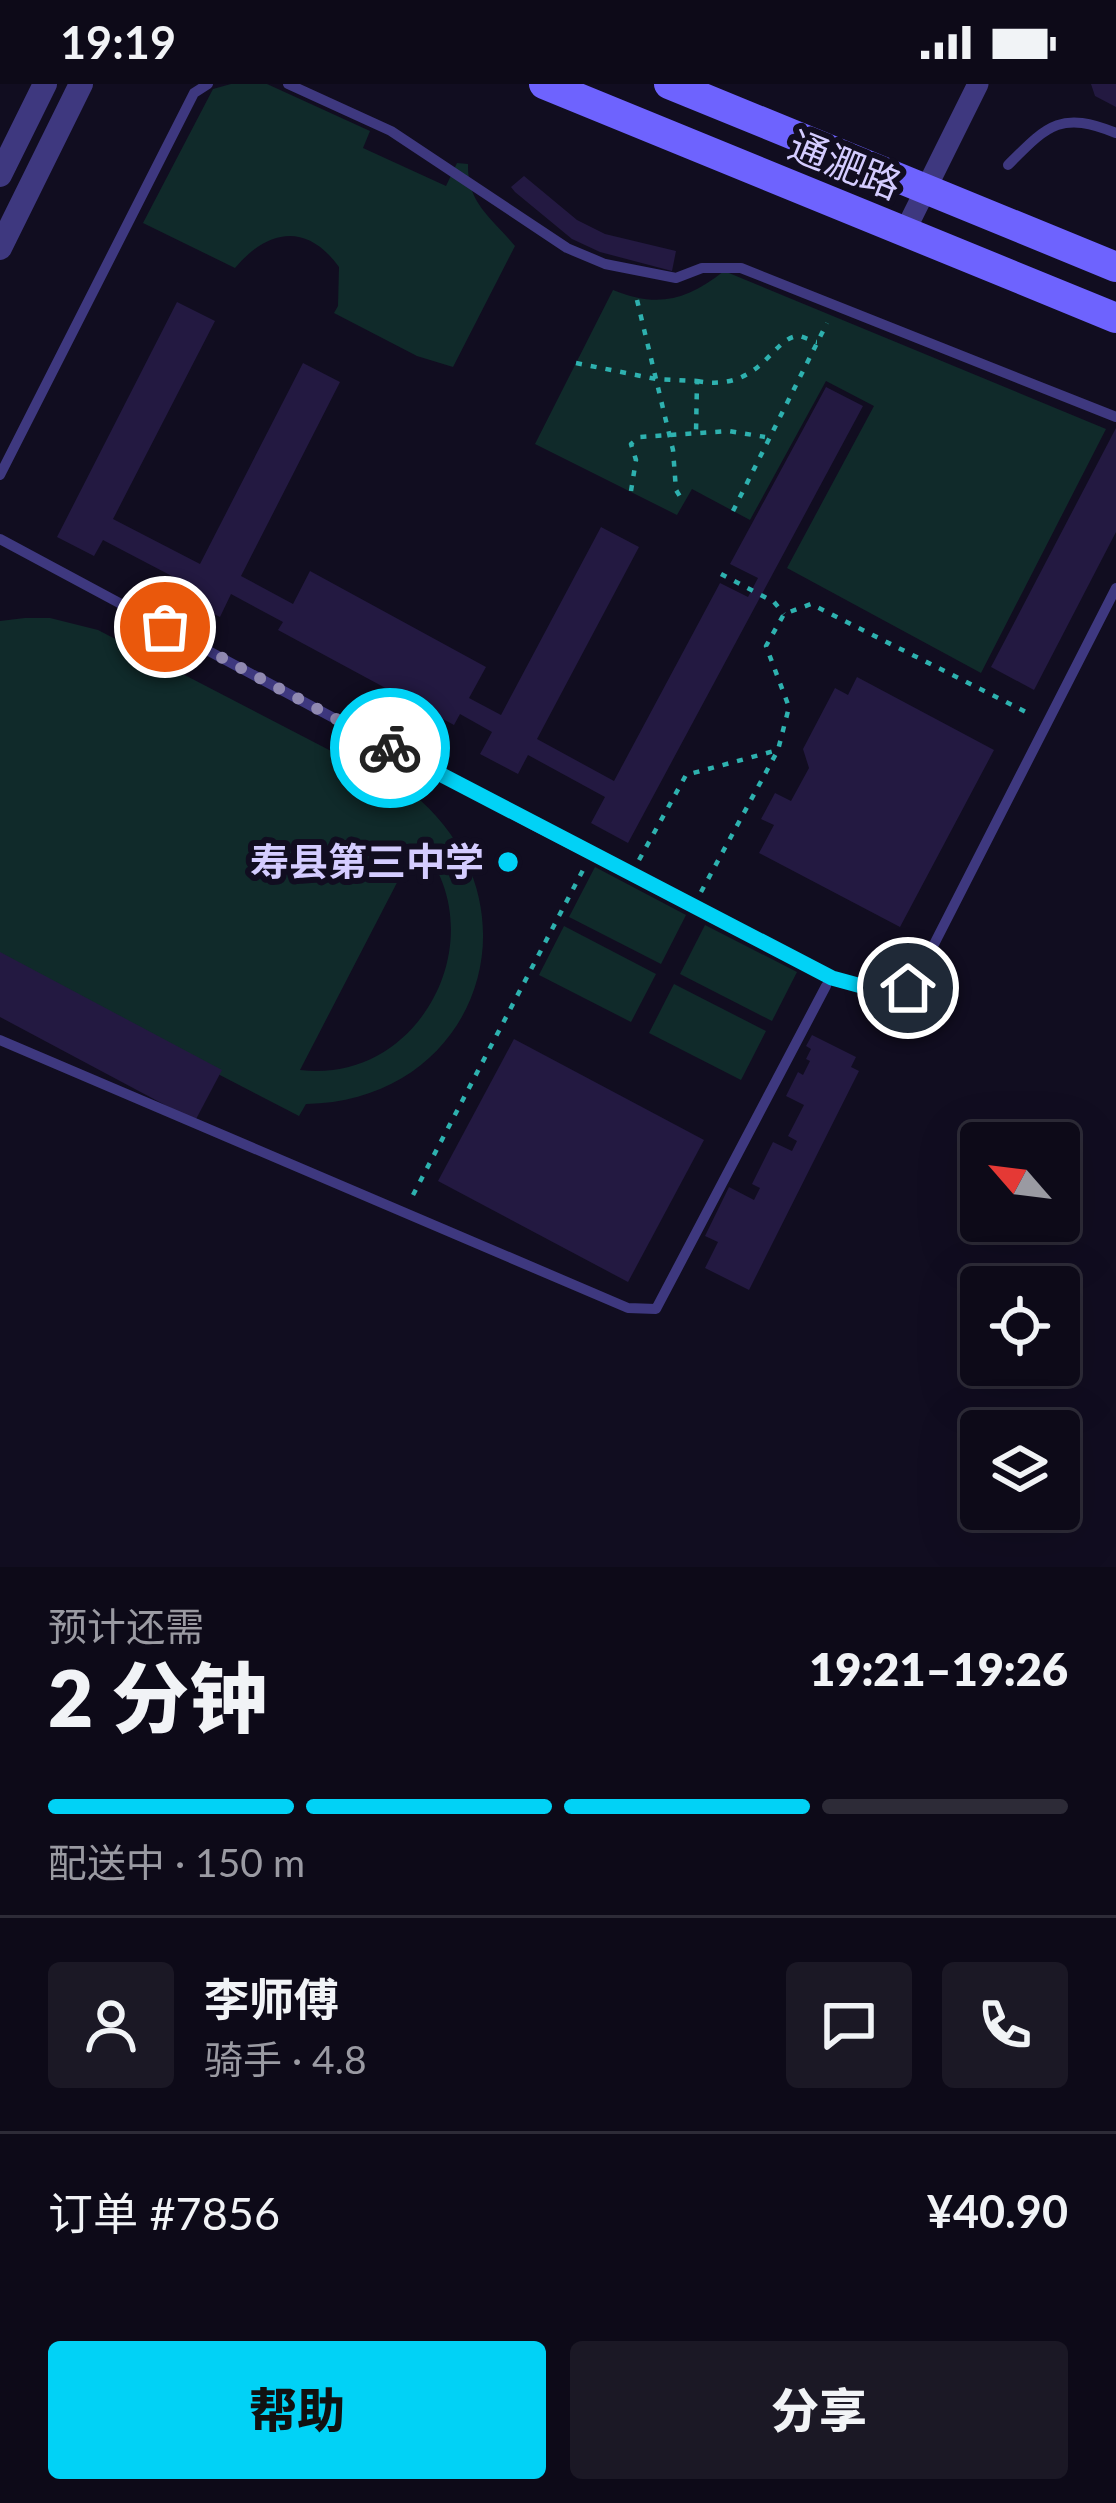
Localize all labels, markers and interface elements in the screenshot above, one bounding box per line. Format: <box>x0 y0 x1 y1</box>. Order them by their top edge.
text: 19:19 <box>60 15 176 69</box>
street label: 通淝路 <box>783 121 908 207</box>
pin <box>114 576 216 678</box>
icon: bag <box>132 594 198 660</box>
courier <box>330 688 450 808</box>
icon: bike <box>357 715 423 781</box>
place label: 寿县第三中学 <box>250 838 484 884</box>
marker: 寿县第三中学 <box>495 849 521 875</box>
pin <box>857 937 959 1039</box>
icon: home <box>875 955 941 1021</box>
north arrow <box>960 1122 1080 1242</box>
map controls <box>960 1122 1080 1530</box>
button: locate <box>960 1266 1080 1386</box>
button: layers <box>960 1410 1080 1530</box>
text: 预计还需 <box>48 1603 204 1649</box>
text: 19:21–19:26 <box>809 1642 1068 1696</box>
text: 2 分钟 <box>48 1650 267 1744</box>
text: 配送中 · 150 m <box>48 1839 305 1885</box>
button: person <box>48 1962 174 2088</box>
button: chat <box>786 1962 912 2088</box>
button: phone <box>942 1962 1068 2088</box>
text: 李师傅 <box>204 1972 339 2026</box>
text: 骑手 · 4.8 <box>204 2036 367 2082</box>
text: ¥40.90 <box>927 2184 1068 2238</box>
text: 订单 #7856 <box>48 2186 280 2240</box>
button: 帮助 <box>48 2341 546 2479</box>
button: 分享 <box>570 2341 1068 2479</box>

